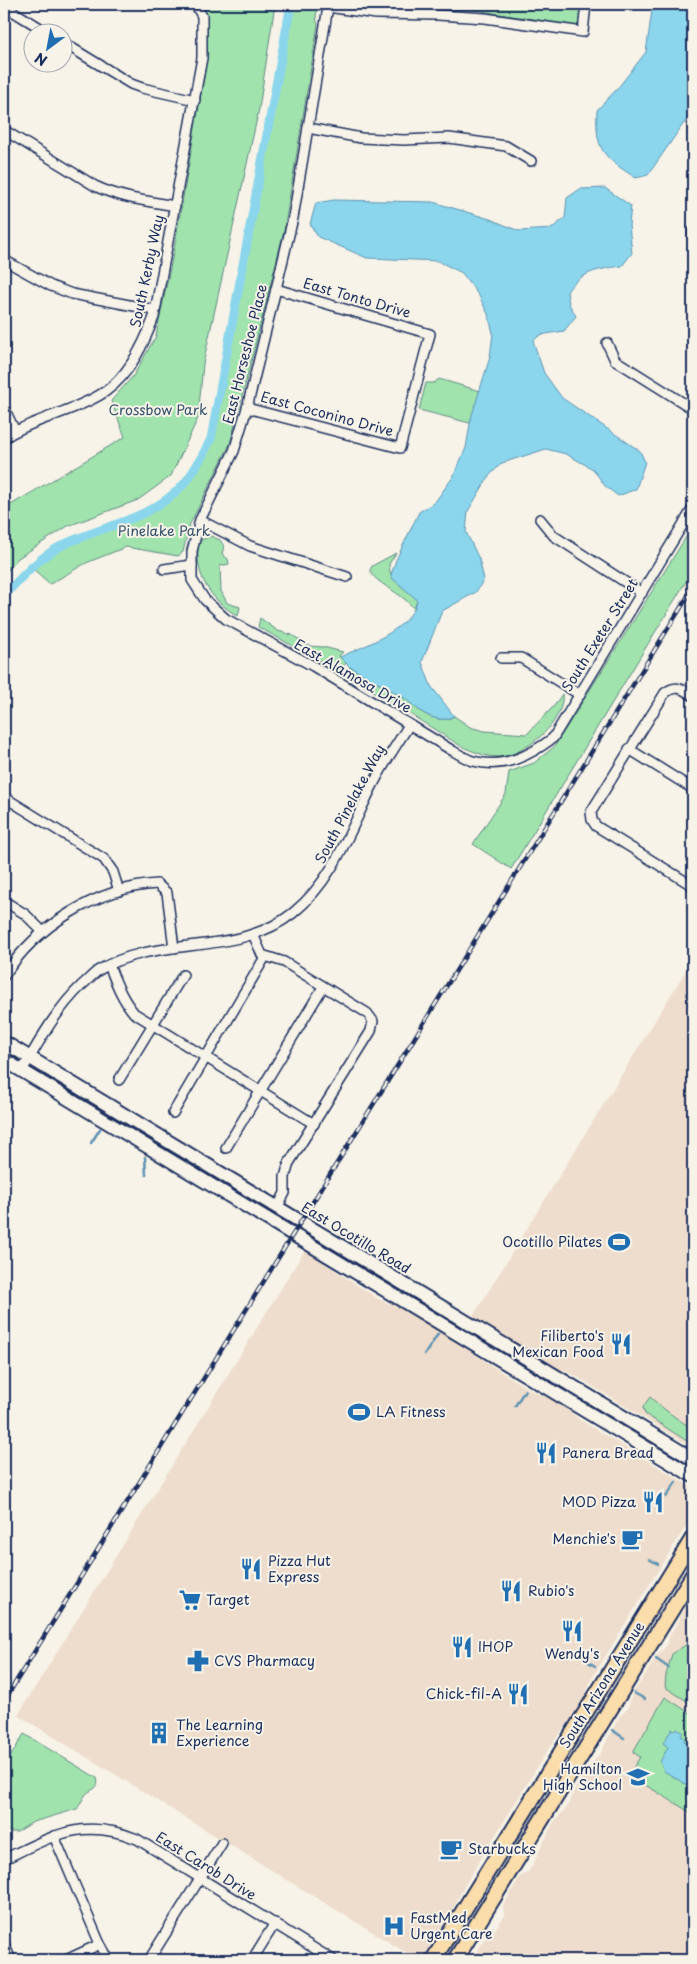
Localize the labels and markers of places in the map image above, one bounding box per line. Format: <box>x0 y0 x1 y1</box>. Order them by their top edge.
sports icon: Ocotillo Pilates <box>606 1229 632 1255</box>
place label: Ocotillo Pilates <box>502 1231 602 1252</box>
place label: Filiberto's Mexican Food <box>512 1325 604 1362</box>
restaurant icon: Filiberto's Mexican Food <box>608 1331 634 1357</box>
sports icon: LA Fitness <box>346 1399 372 1425</box>
place label: LA Fitness <box>376 1401 446 1422</box>
restaurant icon: Panera Bread <box>533 1440 559 1466</box>
place label: Panera Bread <box>562 1442 654 1463</box>
restaurant icon: MOD Pizza <box>640 1489 666 1515</box>
place label: MOD Pizza <box>562 1491 637 1512</box>
cafe icon: Menchie's <box>619 1526 645 1552</box>
place label: Menchie's <box>552 1528 616 1549</box>
place label: Pizza Hut Express <box>268 1550 331 1587</box>
restaurant icon: Pizza Hut Express <box>238 1556 264 1582</box>
restaurant icon: Rubio's <box>498 1578 524 1604</box>
place label: Rubio's <box>528 1580 574 1601</box>
supermarket icon: Target <box>177 1587 203 1613</box>
place label: Target <box>206 1589 250 1610</box>
restaurant icon: Wendy's <box>559 1618 585 1644</box>
restaurant icon: IHOP <box>449 1634 475 1660</box>
place label: IHOP <box>478 1636 513 1657</box>
place label: Wendy's <box>545 1643 599 1664</box>
pharmacy icon: CVS Pharmacy <box>185 1648 211 1674</box>
place label: CVS Pharmacy <box>214 1650 315 1671</box>
restaurant icon: Chick-fil-A <box>505 1681 531 1707</box>
place label: Chick-fil-A <box>426 1683 502 1704</box>
place label: The Learning Experience <box>176 1714 263 1751</box>
building icon: The Learning Experience <box>146 1720 172 1746</box>
place label: Hamilton High School <box>543 1758 622 1795</box>
school or university icon: Hamilton High School <box>625 1764 651 1790</box>
cafe icon: Starbucks <box>438 1836 464 1862</box>
place label: Starbucks <box>468 1838 536 1859</box>
place label: FastMed Urgent Care <box>410 1907 493 1944</box>
hospital icon: FastMed Urgent Care <box>381 1913 407 1939</box>

